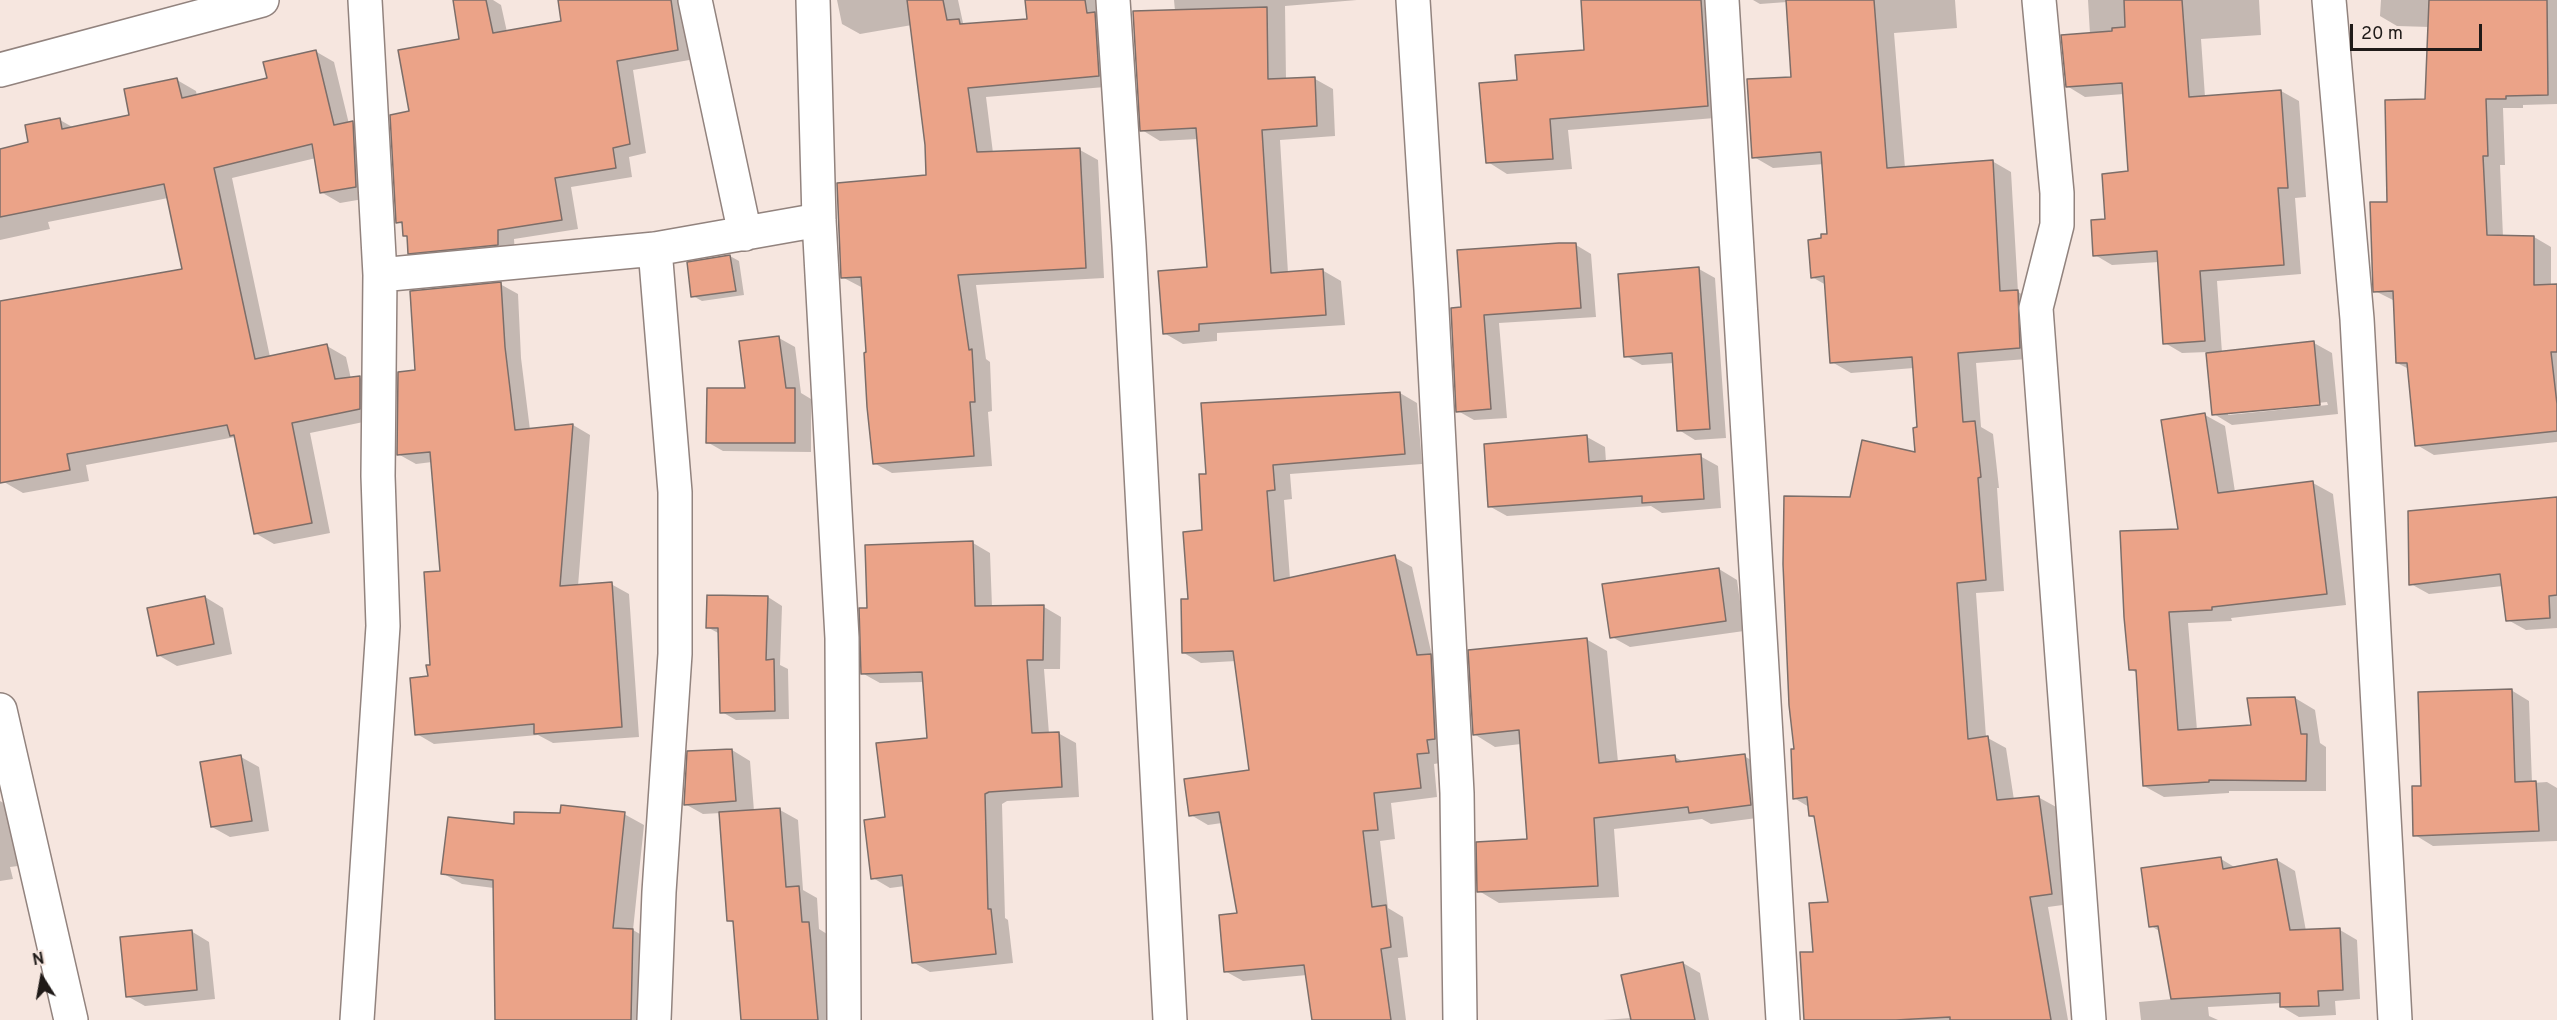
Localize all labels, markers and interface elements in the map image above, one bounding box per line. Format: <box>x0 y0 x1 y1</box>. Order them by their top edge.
scale bar <box>2353 12 2485 50</box>
text: 20 m <box>2361 23 2403 46</box>
north arrow <box>12 948 72 1008</box>
text: N <box>31 949 46 971</box>

